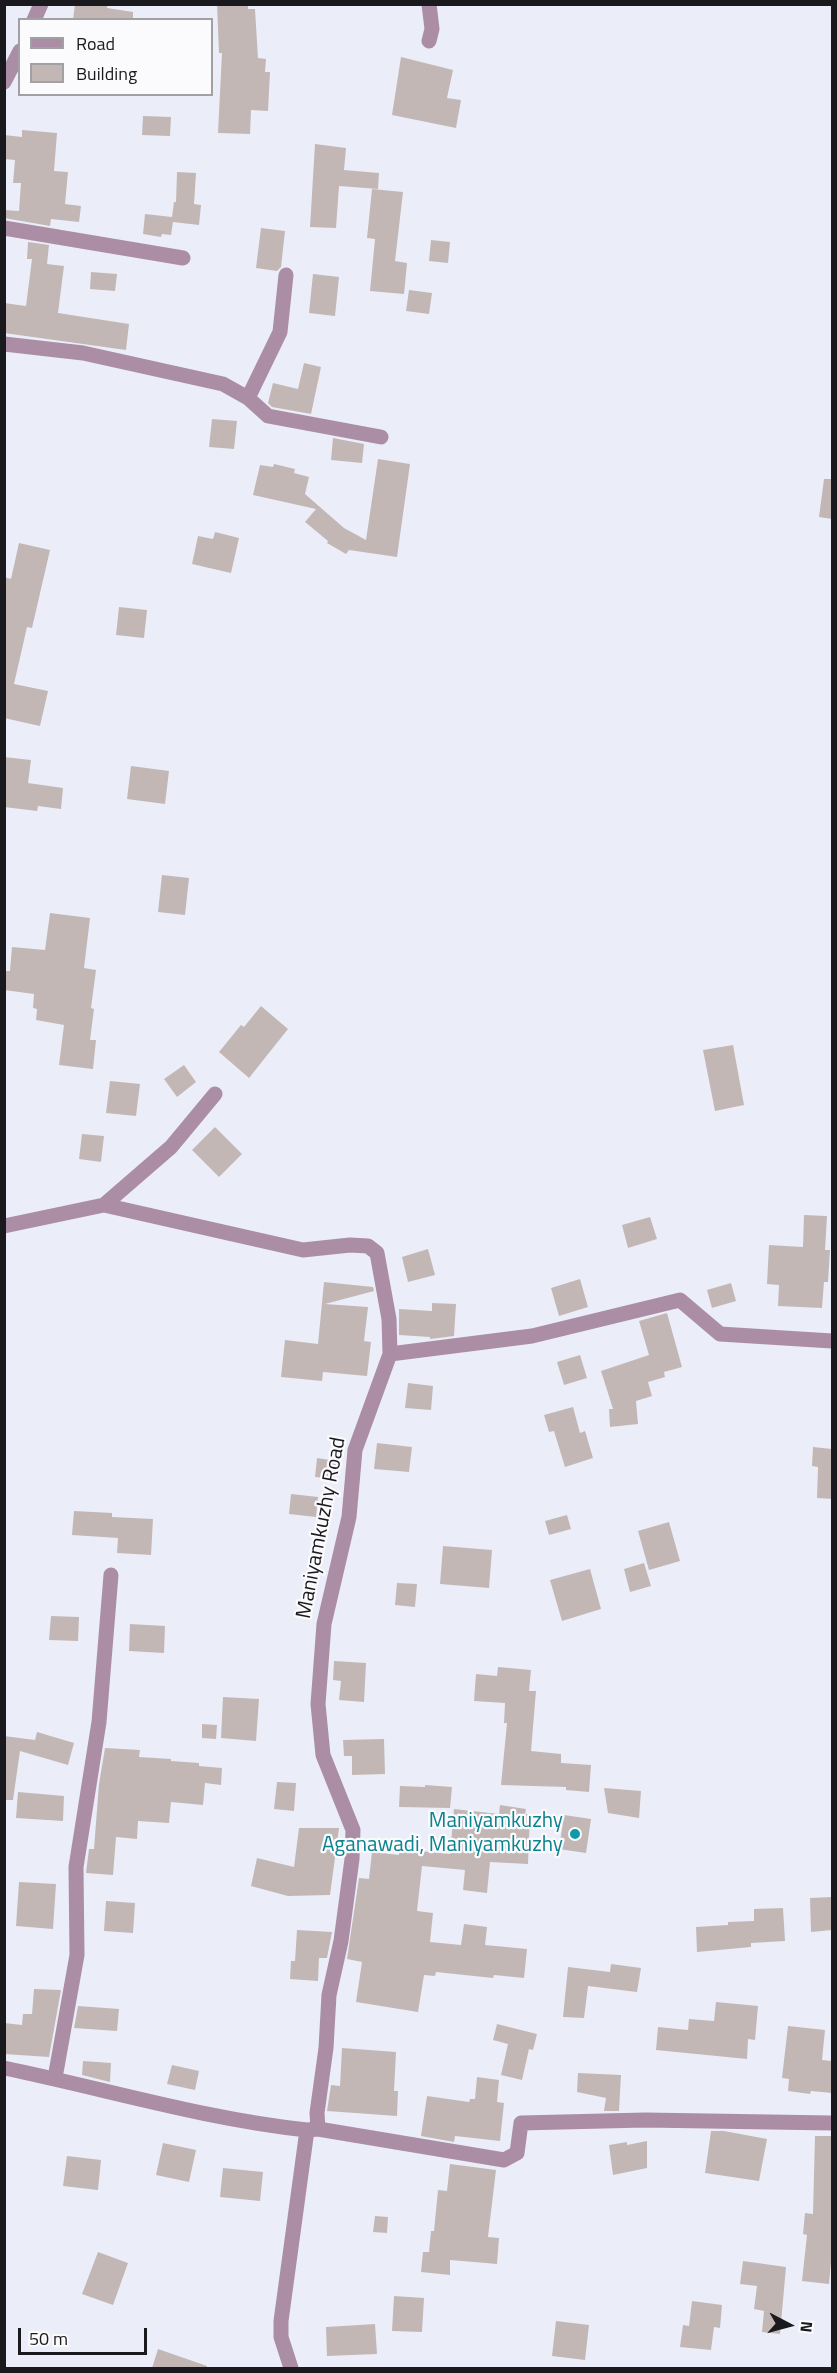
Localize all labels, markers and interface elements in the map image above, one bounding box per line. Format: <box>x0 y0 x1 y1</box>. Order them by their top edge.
legend <box>18 18 213 96</box>
text: Road <box>76 30 115 57</box>
text: Building <box>76 60 137 87</box>
street label: Maniyamkuzhy Road <box>292 1435 352 1621</box>
place label: Maniyamkuzhy Aganawadi, Maniyamkuzhy <box>322 1809 563 1859</box>
marker: Maniyamkuzhy Aganawadi, Maniyamkuzhy <box>568 1827 582 1841</box>
north arrow <box>759 2295 819 2355</box>
scale bar <box>21 2316 150 2354</box>
text: N <box>794 2320 819 2334</box>
text: 50 m <box>29 2325 68 2352</box>

